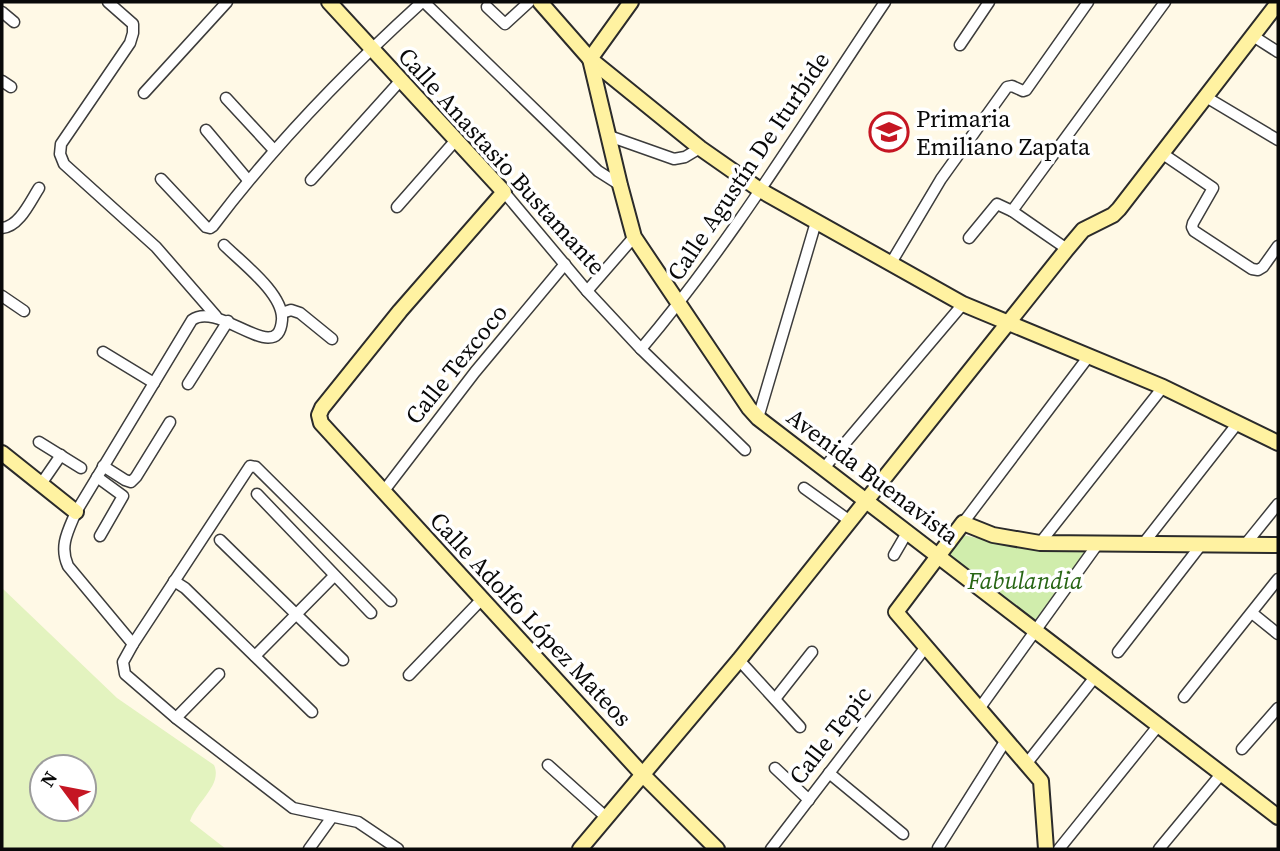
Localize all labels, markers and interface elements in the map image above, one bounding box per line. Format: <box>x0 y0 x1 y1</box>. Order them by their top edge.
street label: Calle Anastasio Bustamante <box>391 40 613 282</box>
street label: Calle Agustín De Iturbide <box>659 45 837 287</box>
place label: Primaria Emiliano Zapata <box>916 102 1091 163</box>
school or university icon: Primaria Emiliano Zapata <box>868 111 910 153</box>
street label: Calle Texcoco <box>397 297 515 431</box>
street label: Avenida Buenavista <box>780 400 967 552</box>
street label: Calle Adolfo López Mateos <box>423 504 639 734</box>
park label: Fabulandia <box>966 564 1083 597</box>
street label: Calle Tepic <box>781 679 879 791</box>
north arrow <box>28 753 98 823</box>
text: N <box>34 766 63 792</box>

